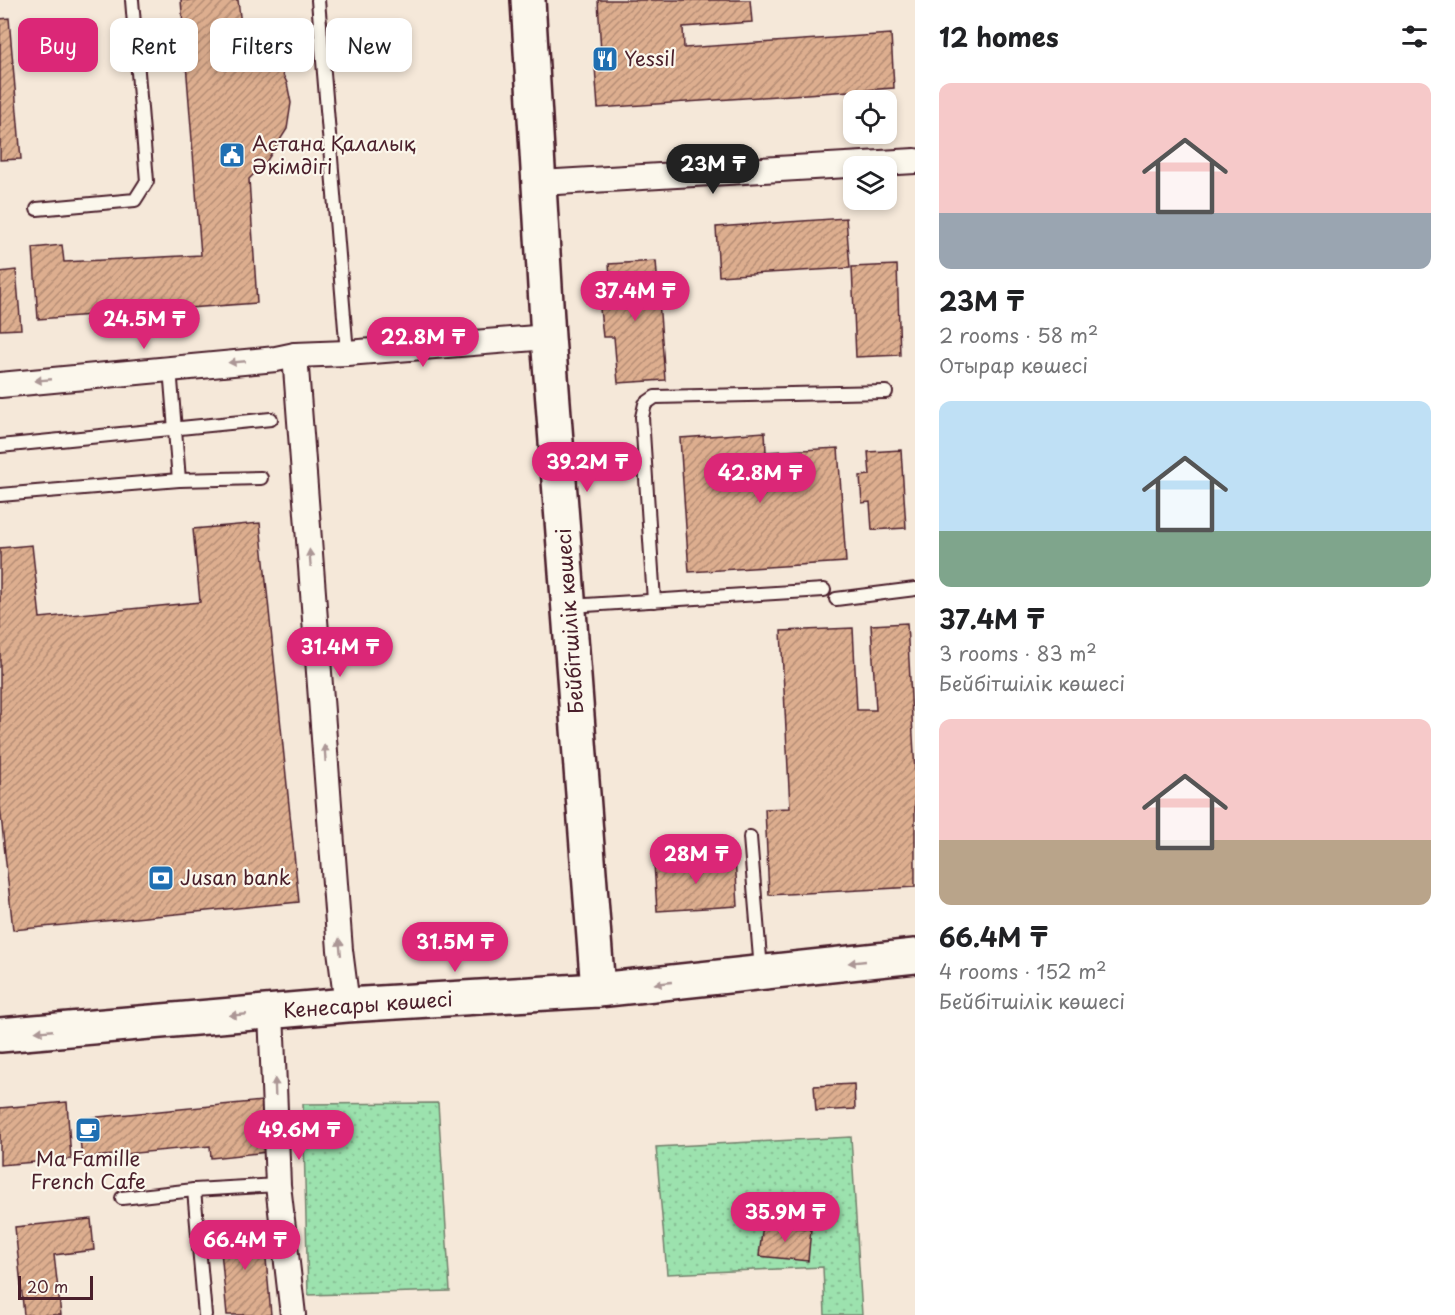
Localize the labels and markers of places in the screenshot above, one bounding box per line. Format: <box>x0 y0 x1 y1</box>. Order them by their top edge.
place label: Yessil <box>624 43 675 73</box>
restaurant icon: Yessil <box>590 44 620 74</box>
place label: Астана Қалалық Әкімдігі <box>252 128 416 181</box>
public building icon: Астана Қалалық Әкімдігі <box>217 140 247 170</box>
pin: 23M ₸ <box>671 144 755 195</box>
pin: 37.4M ₸ <box>580 271 690 322</box>
pin: 24.5M ₸ <box>89 299 199 350</box>
pin: 22.8M ₸ <box>368 317 478 368</box>
pin: 39.2M ₸ <box>532 442 642 493</box>
pin: 42.8M ₸ <box>705 453 815 504</box>
pin: 31.4M ₸ <box>285 627 395 678</box>
pin: 28M ₸ <box>654 834 738 885</box>
place label: Jusan bank <box>180 862 291 892</box>
bank icon: Jusan bank <box>146 863 176 893</box>
pin: 31.5M ₸ <box>400 922 510 973</box>
pin: 49.6M ₸ <box>244 1110 354 1161</box>
cafe icon: Ma Famille French Cafe <box>73 1115 103 1145</box>
place label: Ma Famille French Cafe <box>30 1143 146 1196</box>
pin: 35.9M ₸ <box>730 1192 840 1243</box>
pin: 66.4M ₸ <box>190 1220 300 1271</box>

